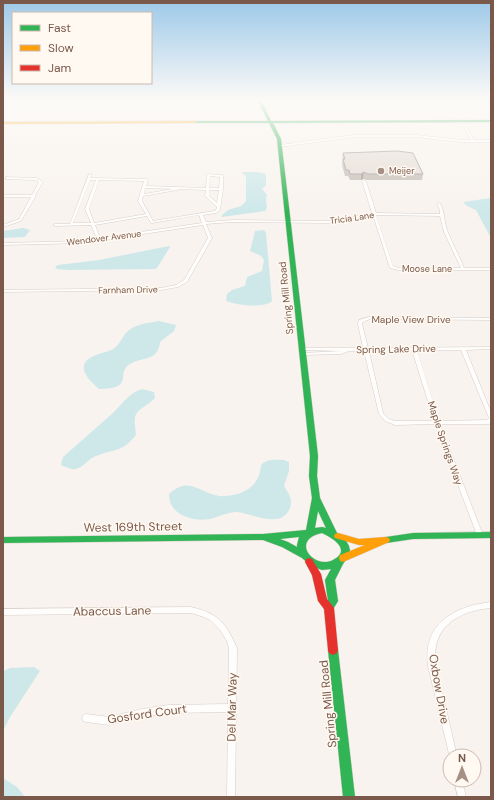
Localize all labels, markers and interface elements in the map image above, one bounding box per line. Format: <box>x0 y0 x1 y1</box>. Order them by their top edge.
legend <box>12 12 152 84</box>
text: Fast <box>48 20 71 36</box>
text: Slow <box>48 40 74 56</box>
text: Jam <box>48 60 71 76</box>
place label: Meijer <box>389 165 415 177</box>
marker: Meijer <box>376 166 386 176</box>
street label: Tricia Lane <box>329 209 375 227</box>
street label: Wendover Avenue <box>66 227 142 249</box>
street label: Spring Mill Road <box>276 261 296 335</box>
street label: Moose Lane <box>402 263 452 275</box>
street label: Farnham Drive <box>98 283 158 297</box>
street label: Maple View Drive <box>371 313 451 326</box>
street label: Spring Lake Drive <box>356 342 436 356</box>
street label: Maple Springs Way <box>425 399 466 487</box>
street label: West 169th Street <box>83 518 183 536</box>
street label: Abaccus Lane <box>73 602 152 620</box>
street label: Oxbow Drive <box>425 653 453 725</box>
street label: Spring Mill Road <box>315 659 341 749</box>
street label: Del Mar Way <box>223 672 241 742</box>
street label: Gosford Court <box>106 700 188 727</box>
north arrow <box>442 748 482 788</box>
text: N <box>458 751 466 765</box>

